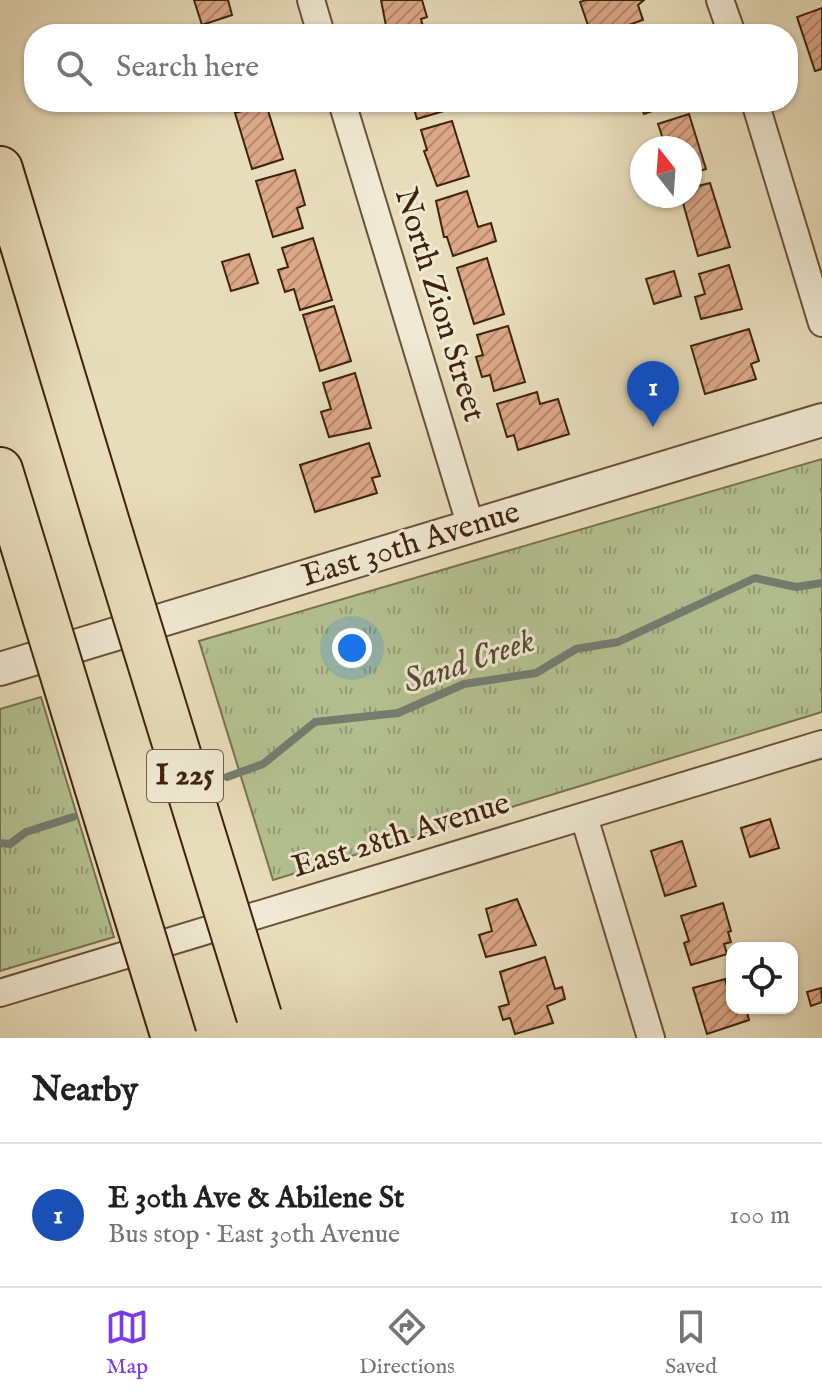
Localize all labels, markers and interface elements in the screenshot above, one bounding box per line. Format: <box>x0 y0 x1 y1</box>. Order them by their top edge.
search box <box>24 24 798 112</box>
icon: search <box>52 46 96 90</box>
text: Search here <box>116 49 259 87</box>
north arrow <box>630 136 702 208</box>
street label: North Zion Street <box>384 183 494 427</box>
pin: 1 <box>627 361 679 427</box>
street label: East 30th Avenue <box>297 492 525 598</box>
water label: Sand Creek <box>398 619 541 704</box>
your location <box>332 628 372 668</box>
road number: I 225 <box>147 750 223 802</box>
street label: East 28th Avenue <box>287 783 515 889</box>
map controls <box>726 942 798 1014</box>
button: locate <box>726 942 798 1014</box>
text: Nearby <box>32 1069 138 1112</box>
text: E 30th Ave & Abilene St <box>108 1180 404 1218</box>
text: 1 <box>53 1199 63 1232</box>
text: 100 m <box>729 1199 790 1232</box>
text: Bus stop · East 30th Avenue <box>108 1218 400 1251</box>
tab: Map <box>105 1305 149 1381</box>
tab: Directions <box>359 1305 455 1381</box>
tab: Saved <box>665 1305 717 1381</box>

